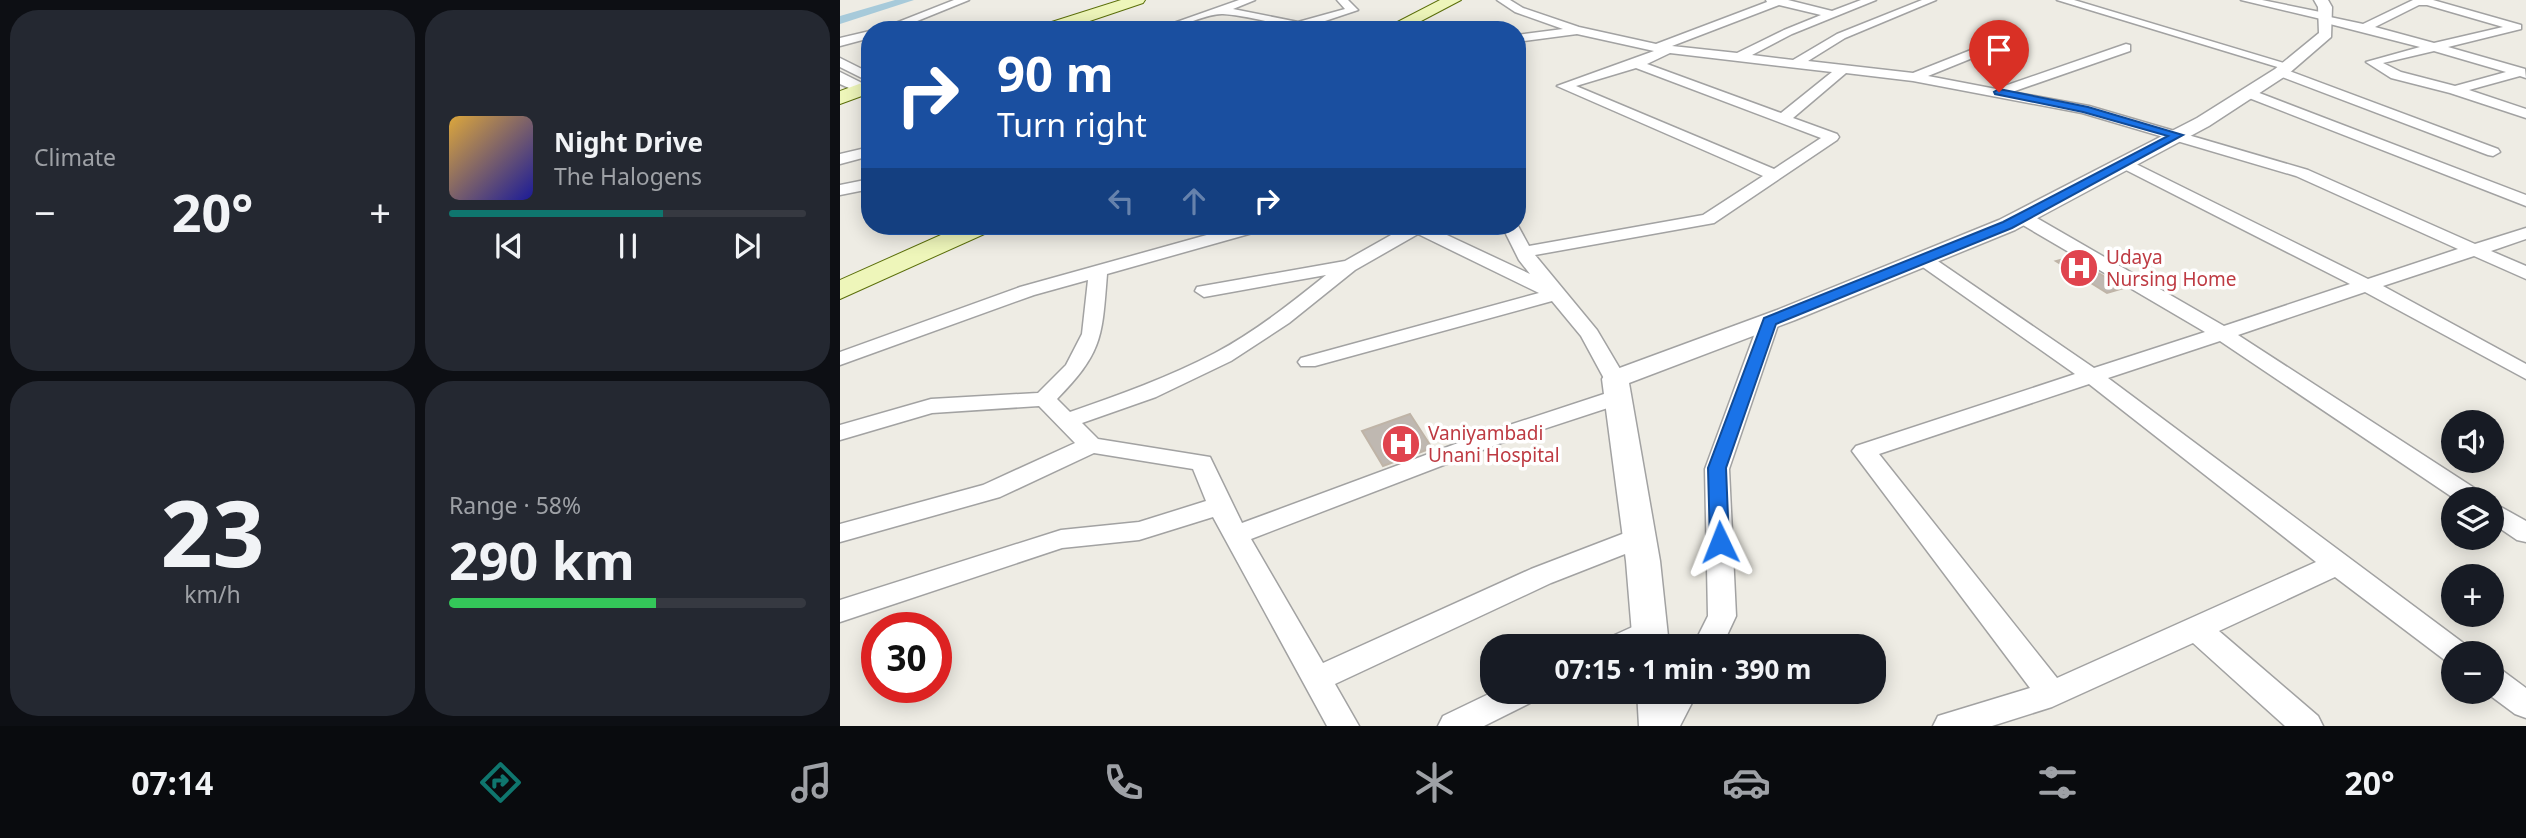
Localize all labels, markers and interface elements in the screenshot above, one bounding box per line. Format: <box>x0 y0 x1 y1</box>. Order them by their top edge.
pin <box>1969 20 2029 92</box>
icon: arrive <box>1980 31 2018 69</box>
text: 90 m <box>997 40 1114 106</box>
icon: right <box>882 49 973 140</box>
text: Turn right <box>997 103 1147 146</box>
text: Night Drive <box>554 124 703 160</box>
text: Climate <box>34 141 116 173</box>
text: The Halogens <box>554 160 702 192</box>
text: 20° <box>172 176 253 247</box>
icon: left <box>1102 182 1140 220</box>
icon: ahead <box>1175 182 1213 220</box>
icon: right <box>1248 182 1286 220</box>
text: − <box>34 186 56 238</box>
text: + <box>369 186 391 238</box>
icon: previous <box>490 227 528 265</box>
icon: pause <box>609 227 647 265</box>
icon: next <box>728 227 766 265</box>
place label: Udaya Nursing Home <box>2106 244 2236 292</box>
hospital icon: Udaya Nursing Home <box>2058 247 2100 289</box>
map controls <box>2441 410 2504 704</box>
button: sound <box>2441 410 2504 473</box>
place label: Vaniyambadi Unani Hospital <box>1428 420 1560 468</box>
hospital icon: Vaniyambadi Unani Hospital <box>1380 423 1422 465</box>
text: 23 <box>160 470 265 594</box>
button: layers <box>2441 487 2504 550</box>
text: Range · 58% <box>449 489 581 521</box>
position arrow <box>1683 505 1757 579</box>
text: 290 km <box>449 524 635 595</box>
button: + <box>2441 564 2504 627</box>
text: km/h <box>184 578 241 610</box>
speed limit sign: 30 <box>861 612 952 703</box>
button: − <box>2441 641 2504 704</box>
text: 07:15 · 1 min · 390 m <box>1555 651 1811 687</box>
icon: directions <box>476 758 525 807</box>
icon: music <box>787 758 836 807</box>
icon: phone <box>1099 758 1148 807</box>
icon: climate <box>1410 758 1459 807</box>
icon: car <box>1722 758 1771 807</box>
icon: filters <box>2033 758 2082 807</box>
text: 07:14 <box>131 761 213 804</box>
text: 20° <box>2345 761 2395 804</box>

